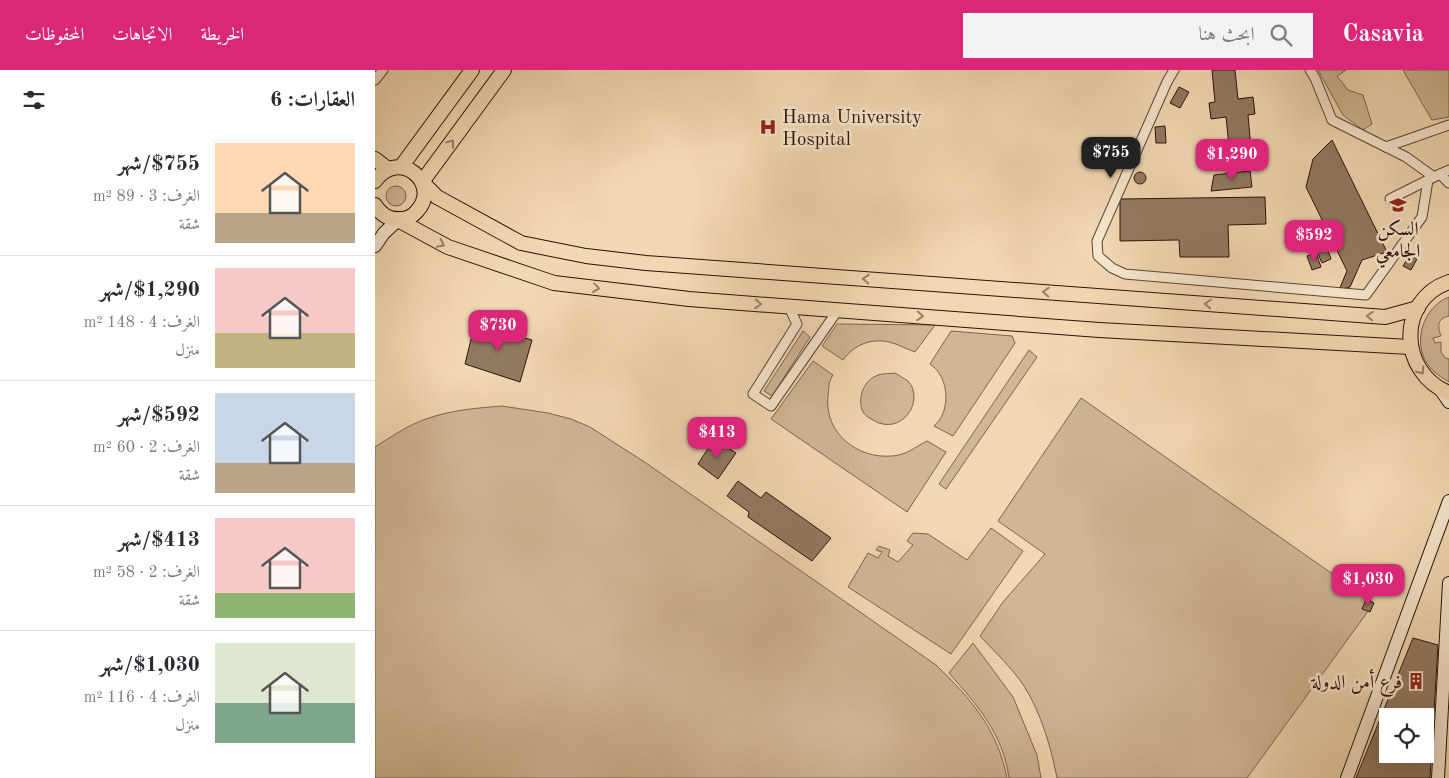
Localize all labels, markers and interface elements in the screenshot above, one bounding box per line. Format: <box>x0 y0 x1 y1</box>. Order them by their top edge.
search box <box>963 13 1313 58</box>
icon: search <box>1267 21 1295 49</box>
text: Casavia <box>1343 23 1424 47</box>
text: المحفوظات <box>25 26 84 44</box>
text: الاتجاهات <box>112 26 172 44</box>
text: الخريطة <box>200 26 244 44</box>
text: ابحث هنا <box>1199 26 1255 45</box>
icon: filters <box>20 86 48 114</box>
text: العقارات: 6 <box>270 90 355 111</box>
place label: Hama University Hospital <box>782 109 922 150</box>
hospital icon: Hama University Hospital <box>758 117 778 137</box>
pin: $755 <box>1081 136 1141 179</box>
pin: $1,290 <box>1191 138 1273 181</box>
one-way arrow <box>445 139 454 149</box>
text: $755 <box>1092 145 1130 161</box>
text: $1,290 <box>1207 147 1257 163</box>
text: $755/شهر <box>118 154 200 175</box>
icon: home <box>255 163 315 223</box>
text: الغرف: 3 · 89 m² <box>93 189 200 205</box>
school or university icon: السكن الجامعي <box>1388 195 1408 215</box>
text: شقة <box>179 217 200 233</box>
place label: السكن الجامعي <box>1376 219 1420 268</box>
pin: $592 <box>1284 220 1344 262</box>
text: $592 <box>1295 228 1333 244</box>
one-way arrow <box>435 238 444 248</box>
one-way arrow <box>862 274 870 285</box>
text: $1,290/شهر <box>100 280 200 301</box>
one-way arrow <box>592 282 600 293</box>
one-way arrow <box>1042 287 1050 298</box>
icon: home <box>255 288 315 348</box>
one-way arrow <box>754 299 762 310</box>
one-way arrow <box>1204 299 1212 310</box>
pin: $730 <box>468 310 528 352</box>
one-way arrow <box>916 311 924 322</box>
one-way arrow <box>1366 311 1374 322</box>
text: الغرف: 4 · 148 m² <box>84 315 200 331</box>
text: $730 <box>479 318 517 334</box>
text: منزل <box>175 343 200 359</box>
one-way arrow <box>1414 366 1424 375</box>
text: $592/شهر <box>118 405 200 426</box>
icon: home <box>255 413 315 473</box>
pin: $413 <box>687 416 747 459</box>
text: $413 <box>698 425 736 441</box>
text: الغرف: 2 · 60 m² <box>93 440 200 456</box>
text: شقة <box>179 468 200 484</box>
text: $413/شهر <box>118 530 200 551</box>
icon: home <box>255 538 315 598</box>
pin: $1,030 <box>1327 564 1409 606</box>
text: الغرف: 2 · 58 m² <box>93 565 200 581</box>
text: $1,030 <box>1343 572 1393 588</box>
text: شقة <box>179 593 200 609</box>
text: $1,030/شهر <box>100 655 200 676</box>
icon: home <box>255 663 315 723</box>
place label: فرع أمن الدولة <box>1310 669 1402 697</box>
building icon: فرع أمن الدولة <box>1406 671 1426 691</box>
text: الغرف: 4 · 116 m² <box>84 690 200 706</box>
map controls <box>1379 708 1434 763</box>
button: locate <box>1379 708 1434 763</box>
text: منزل <box>175 718 200 734</box>

